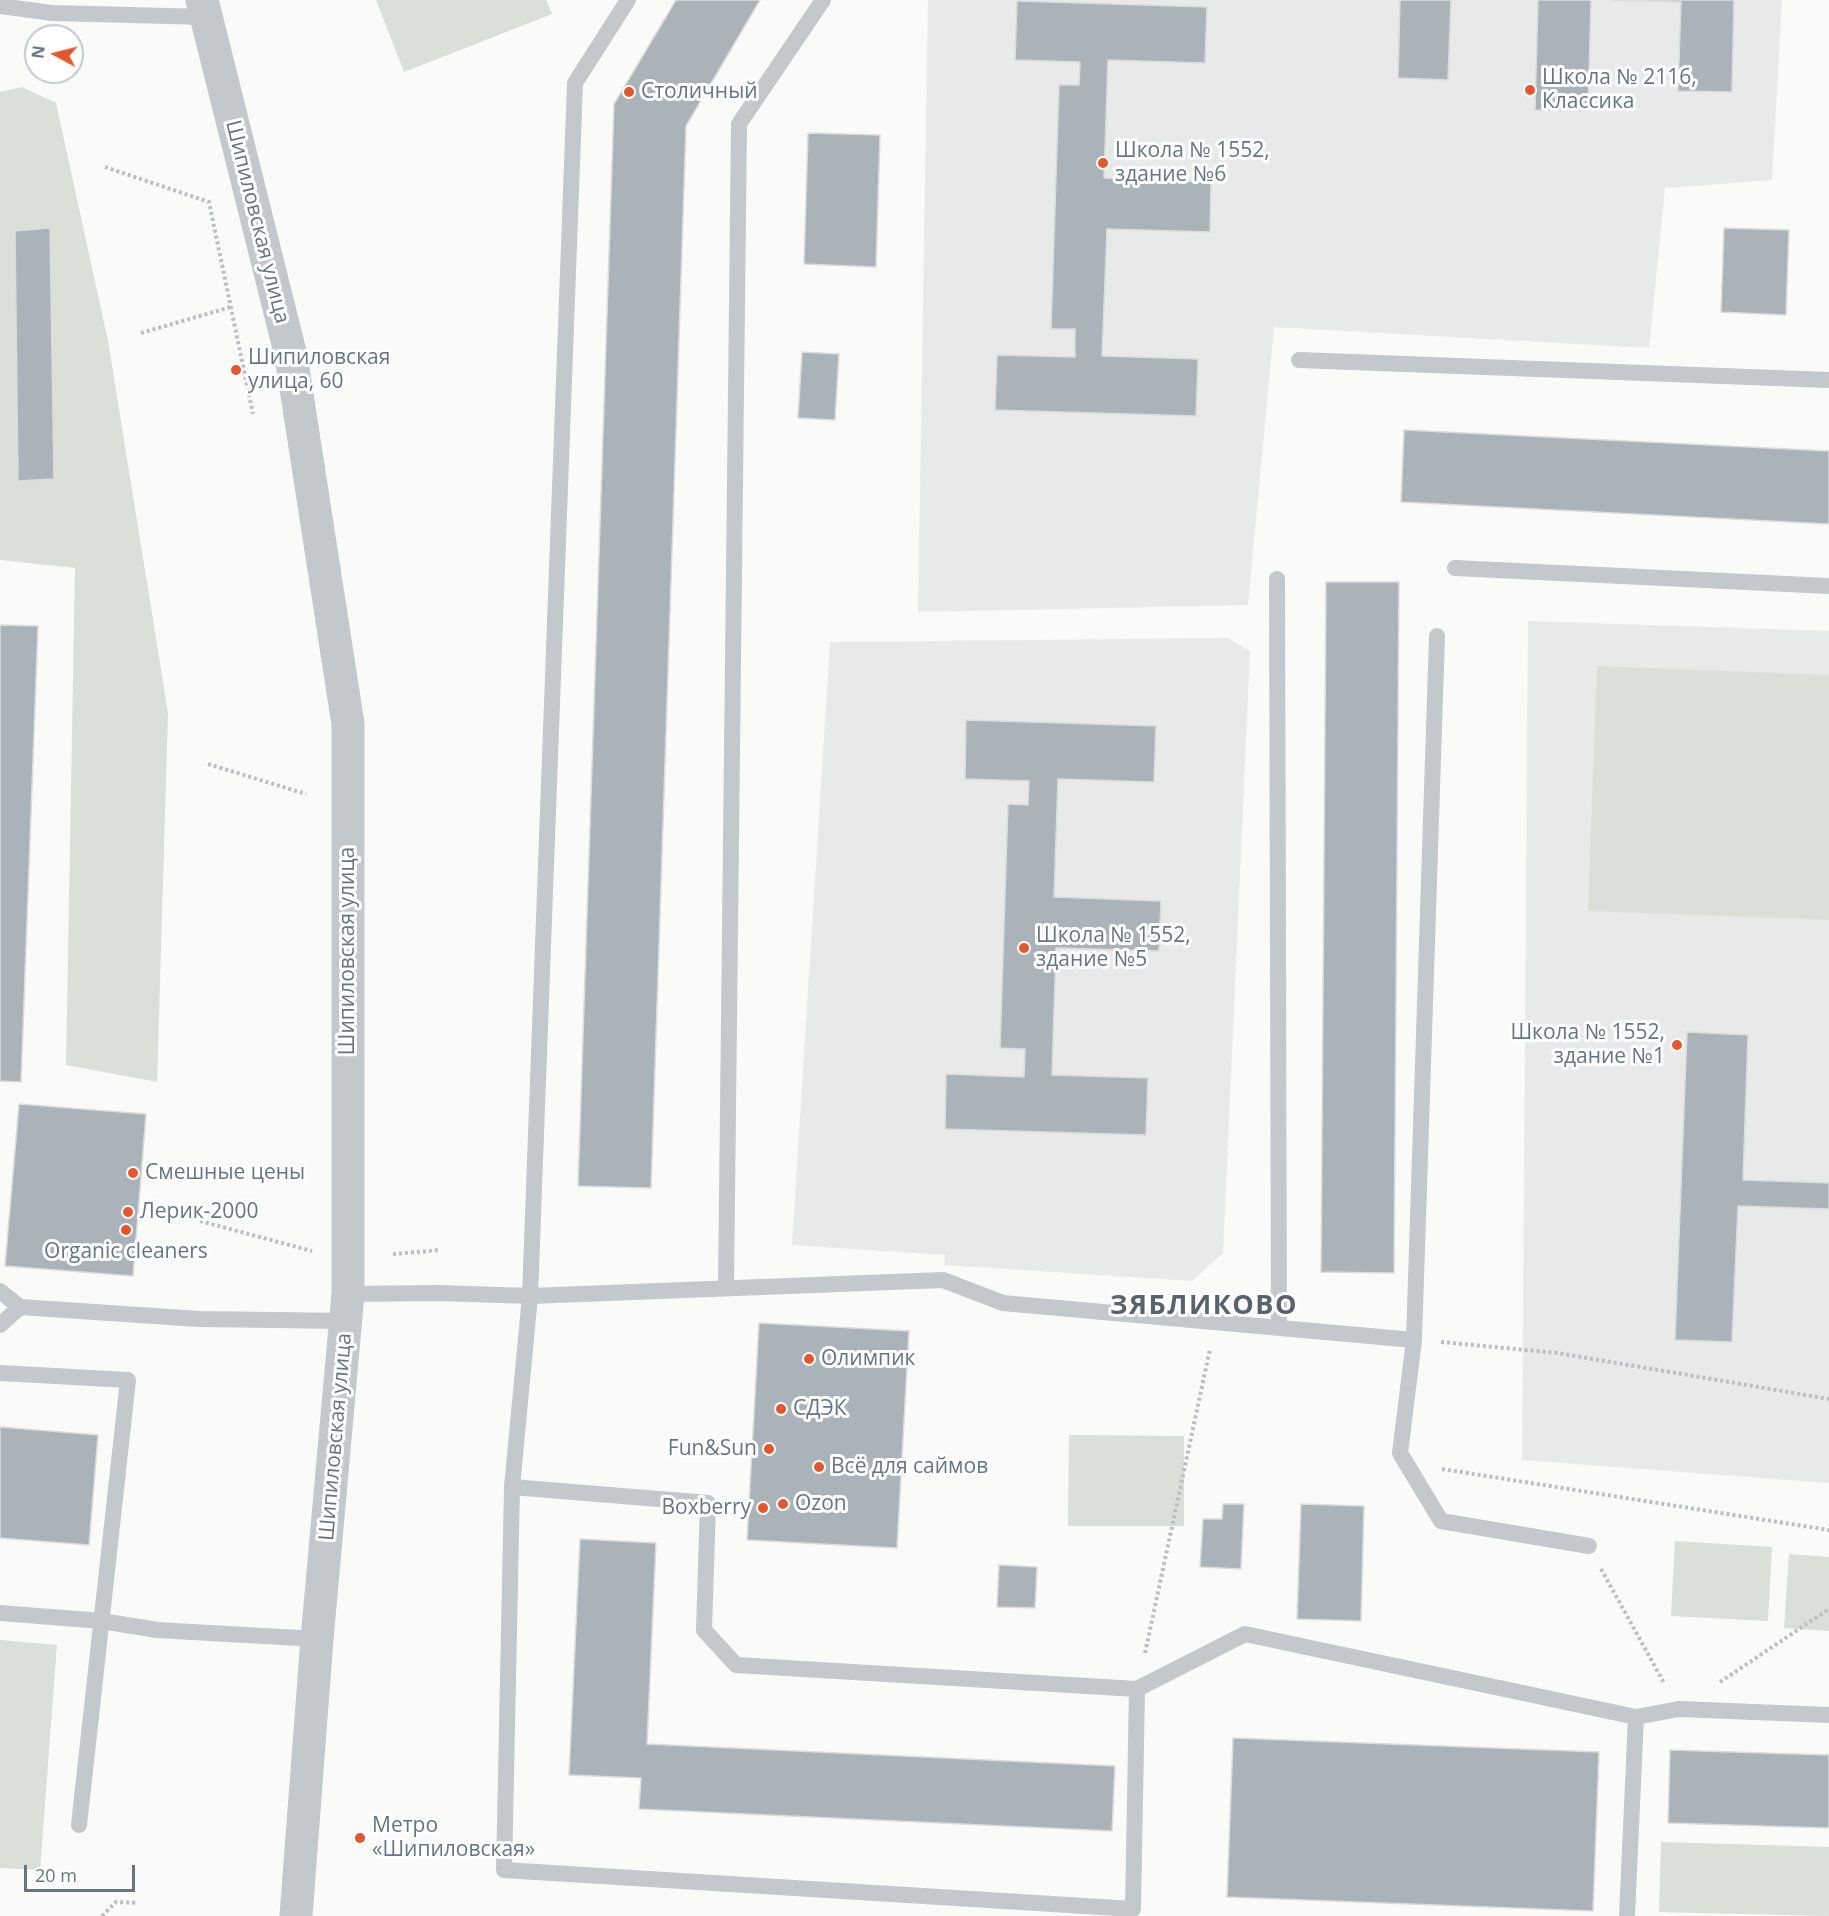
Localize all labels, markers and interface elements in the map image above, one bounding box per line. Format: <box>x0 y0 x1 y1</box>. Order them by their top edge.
north arrow <box>24 24 84 84</box>
text: N <box>26 44 50 60</box>
place label: Школа № 2116, Классика <box>1542 65 1697 115</box>
place label: Столичный <box>641 79 758 105</box>
marker: Школа № 2116, Классика <box>1523 83 1537 97</box>
marker: Столичный <box>622 85 636 99</box>
street label: Шипиловская улица <box>220 118 294 326</box>
place label: Школа № 1552, здание №6 <box>1115 138 1270 188</box>
marker: Школа № 1552, здание №6 <box>1096 156 1110 170</box>
place label: Шипиловская улица, 60 <box>248 345 390 395</box>
marker: Шипиловская улица, 60 <box>229 363 243 377</box>
street label: Шипиловская улица <box>335 847 361 1055</box>
place label: Школа № 1552, здание №5 <box>1036 923 1191 973</box>
marker: Школа № 1552, здание №5 <box>1017 941 1031 955</box>
place label: Школа № 1552, здание №1 <box>1510 1020 1665 1070</box>
marker: Школа № 1552, здание №1 <box>1670 1038 1684 1052</box>
place label: Смешные цены <box>145 1160 305 1186</box>
marker: Смешные цены <box>126 1166 140 1180</box>
place label: Лерик-2000 <box>140 1199 258 1225</box>
marker: Лерик-2000 <box>121 1205 135 1219</box>
marker: Organic cleaners <box>119 1223 133 1237</box>
place label: Organic cleaners <box>44 1239 208 1265</box>
district label: ЗЯБЛИКОВО <box>1110 1290 1298 1322</box>
street label: Шипиловская улица <box>314 1332 358 1542</box>
place label: Олимпик <box>821 1346 915 1372</box>
marker: Олимпик <box>802 1352 816 1366</box>
place label: СДЭК <box>793 1396 847 1422</box>
marker: СДЭК <box>774 1402 788 1416</box>
place label: Fun&Sun <box>668 1436 757 1462</box>
marker: Fun&Sun <box>762 1442 776 1456</box>
place label: Всё для саймов <box>831 1454 988 1480</box>
marker: Всё для саймов <box>812 1460 826 1474</box>
place label: Ozon <box>795 1491 847 1517</box>
place label: Boxberry <box>661 1495 751 1521</box>
marker: Ozon <box>776 1497 790 1511</box>
marker: Boxberry <box>756 1501 770 1515</box>
place label: Метро «Шипиловская» <box>372 1813 535 1863</box>
marker: Метро «Шипиловская» <box>353 1831 367 1845</box>
scale bar <box>27 1853 138 1891</box>
text: 20 m <box>35 1863 77 1887</box>

